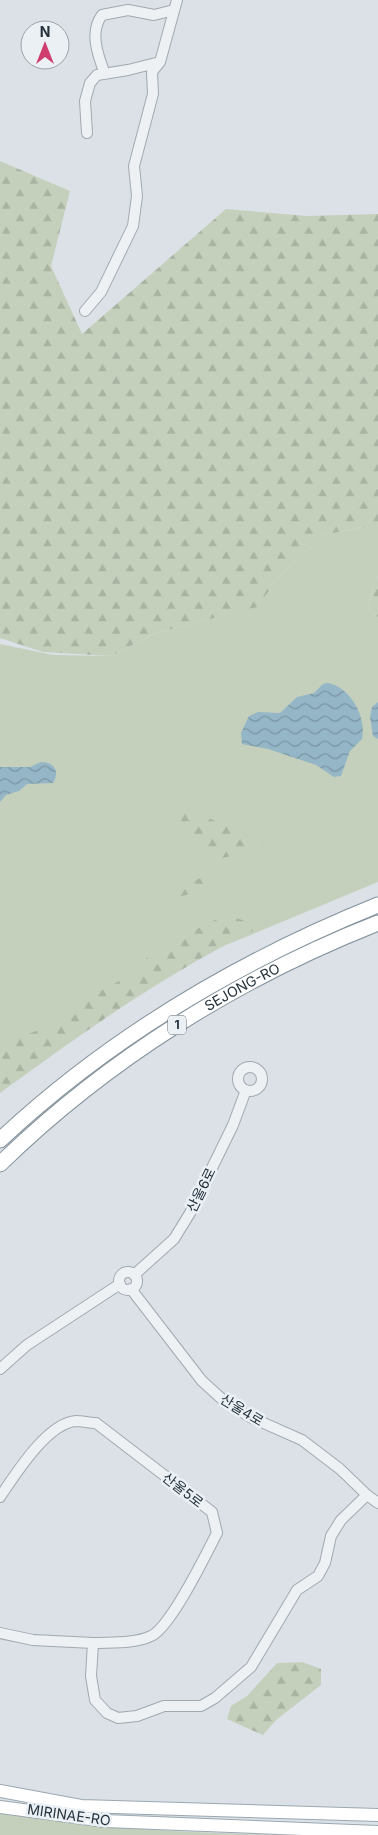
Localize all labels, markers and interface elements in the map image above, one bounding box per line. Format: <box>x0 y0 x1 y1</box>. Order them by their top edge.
north arrow <box>20 20 70 70</box>
text: N <box>40 23 50 40</box>
street label: SEJONG-RO <box>201 959 283 1014</box>
road number: 1 <box>168 1016 186 1034</box>
street label: 산울6로 <box>183 1165 219 1215</box>
street label: 산울4로 <box>217 1390 267 1429</box>
street label: 산울5로 <box>159 1468 207 1511</box>
street label: MIRINAE-RO <box>26 1800 112 1829</box>

